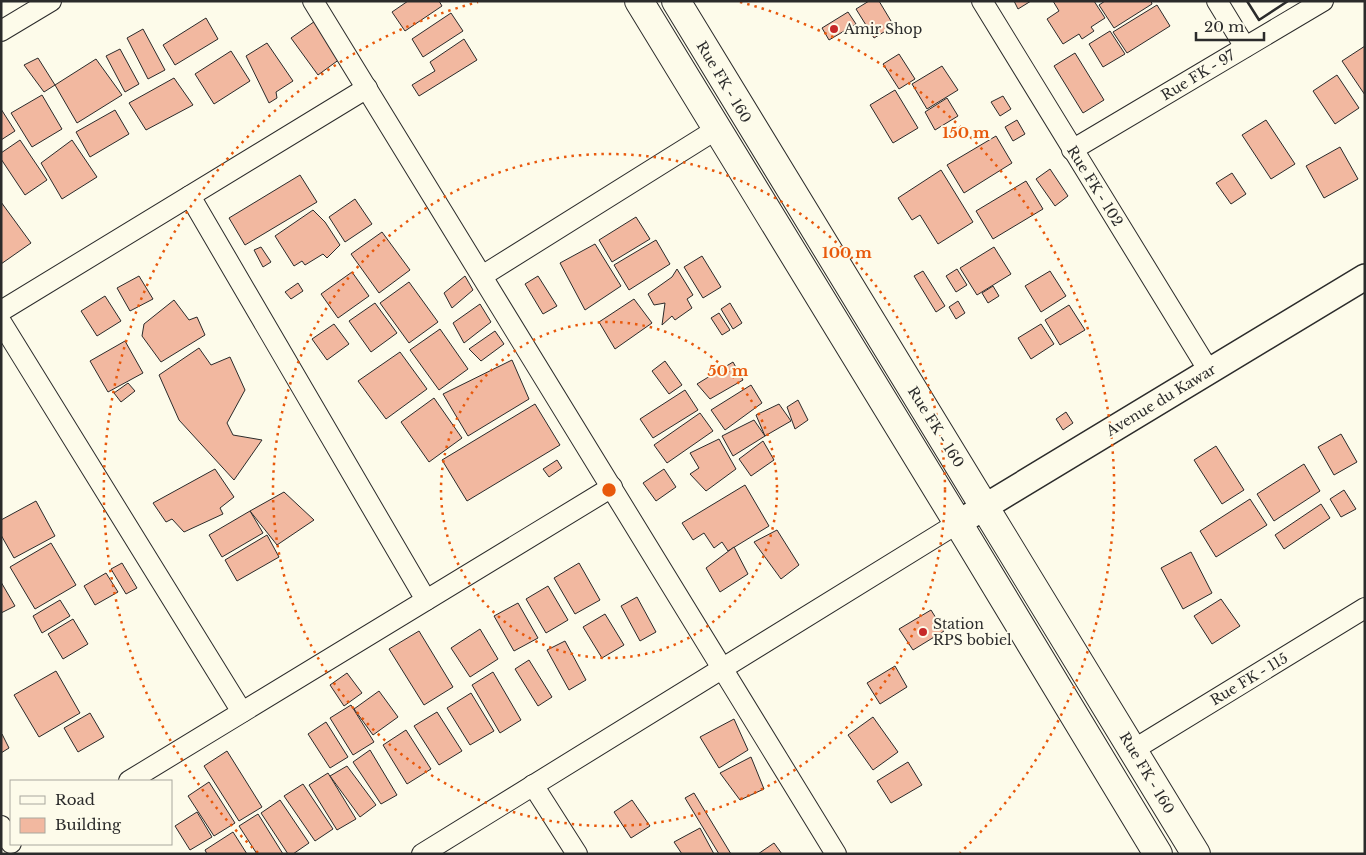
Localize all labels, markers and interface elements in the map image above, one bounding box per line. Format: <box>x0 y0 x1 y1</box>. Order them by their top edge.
scale bar <box>1196 10 1264 42</box>
text: 20 m <box>1204 17 1244 36</box>
place label: Amir Shop <box>843 20 922 38</box>
marker: Amir Shop <box>828 23 840 35</box>
street label: Rue FK - 160 <box>693 38 755 126</box>
street label: Rue FK - 97 <box>1158 45 1239 104</box>
text: 150 m <box>942 123 990 142</box>
street label: Rue FK - 102 <box>1063 142 1127 230</box>
text: 100 m <box>822 243 872 262</box>
street label: Avenue du Kawar <box>1102 360 1219 440</box>
text: 50 m <box>708 361 749 380</box>
street label: Rue FK - 160 <box>904 383 968 471</box>
centre of rings <box>600 481 618 499</box>
place label: Station RPS bobiel <box>933 615 1012 649</box>
marker: Station RPS bobiel <box>917 626 929 638</box>
street label: Rue FK - 115 <box>1207 649 1291 709</box>
street label: Rue FK - 160 <box>1116 729 1178 817</box>
legend <box>10 780 172 845</box>
text: Road <box>55 790 95 809</box>
text: Building <box>55 815 122 834</box>

